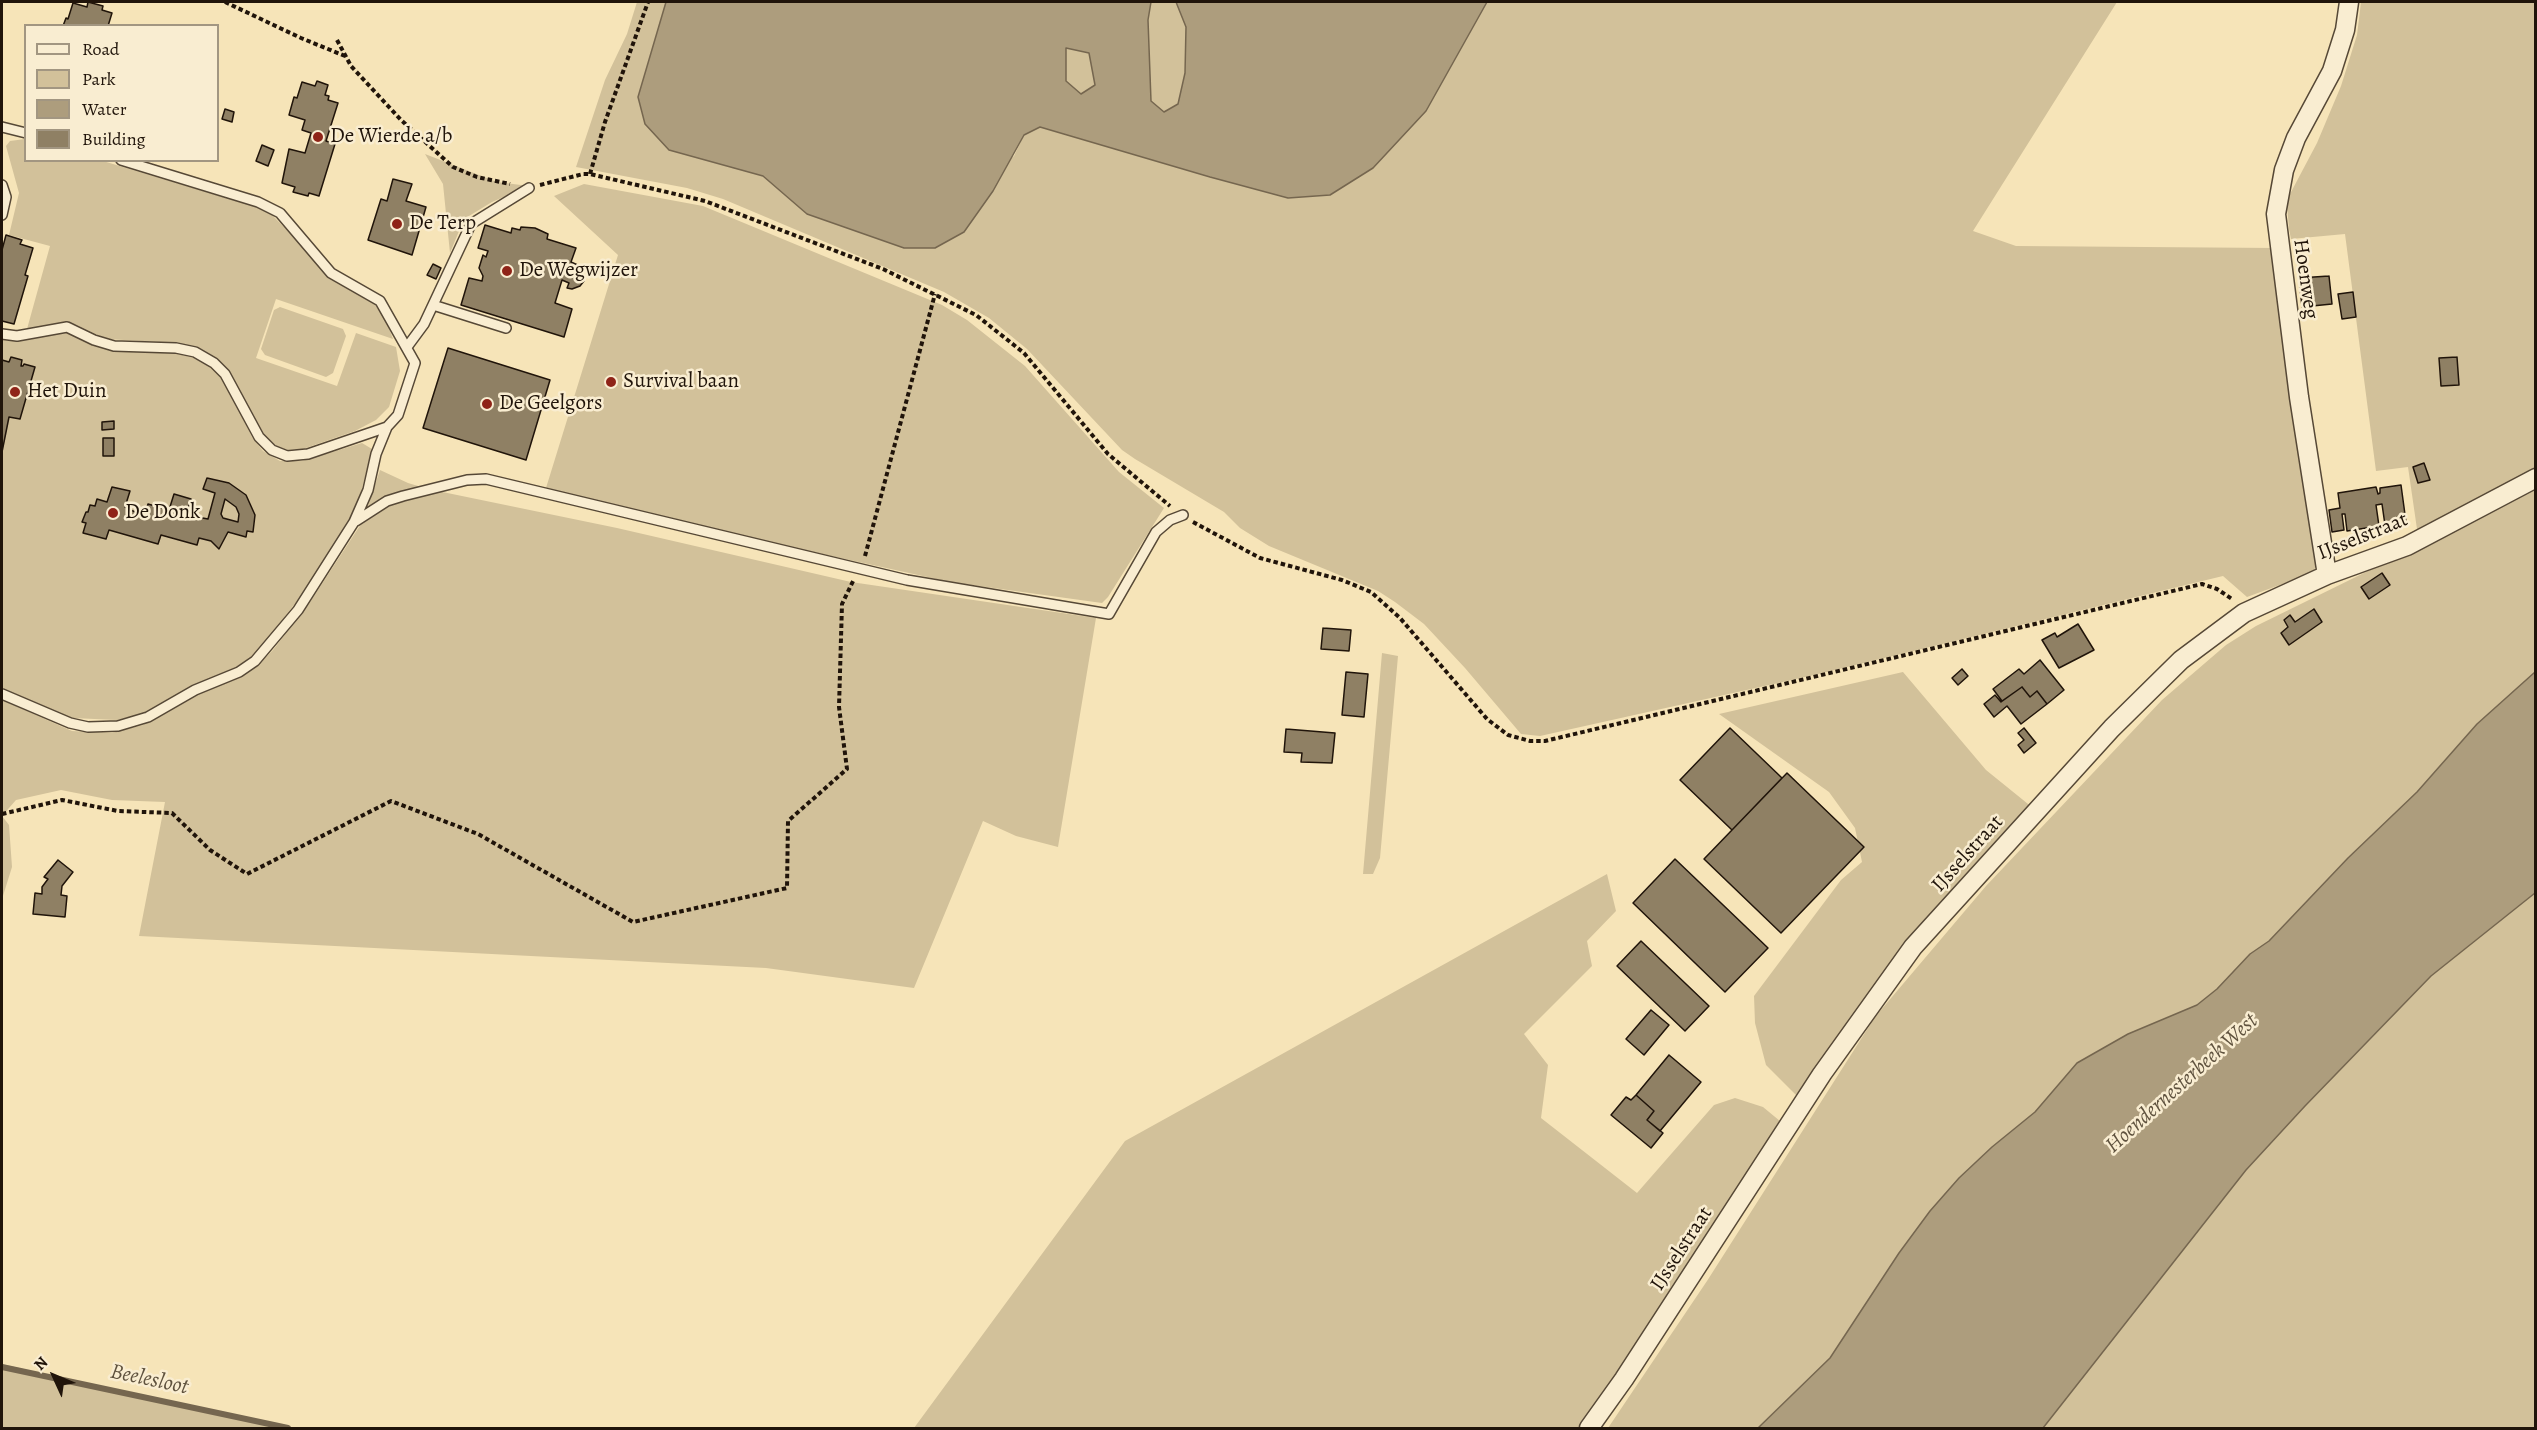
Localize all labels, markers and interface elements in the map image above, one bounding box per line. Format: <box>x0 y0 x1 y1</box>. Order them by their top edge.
legend <box>24 24 219 162</box>
text: Road <box>82 37 119 61</box>
text: Park <box>82 67 116 91</box>
text: Water <box>82 97 127 121</box>
place label: De Wierde a/b <box>330 124 452 150</box>
text: Building <box>82 127 146 151</box>
marker: De Wierde a/b <box>311 130 325 144</box>
place label: De Terp <box>409 211 476 237</box>
marker: De Terp <box>390 217 404 231</box>
street label: Hoenweg <box>2287 237 2323 321</box>
place label: De Wegwijzer <box>519 258 638 284</box>
marker: De Wegwijzer <box>500 264 514 278</box>
place label: Survival baan <box>623 369 739 395</box>
marker: Survival baan <box>604 375 618 389</box>
place label: Het Duin <box>27 379 106 405</box>
marker: Het Duin <box>8 385 22 399</box>
place label: De Geelgors <box>499 391 602 417</box>
marker: De Geelgors <box>480 397 494 411</box>
place label: De Donk <box>125 500 200 526</box>
marker: De Donk <box>106 506 120 520</box>
street label: IJsselstraat <box>2314 507 2412 567</box>
street label: IJsselstraat <box>1927 810 2009 898</box>
water label: Hoendernesterbeek West <box>2100 1009 2264 1159</box>
street label: IJsselstraat <box>1646 1202 1718 1296</box>
north arrow <box>24 1346 84 1406</box>
text: N <box>29 1352 53 1375</box>
water label: Beelesloot <box>108 1359 190 1401</box>

